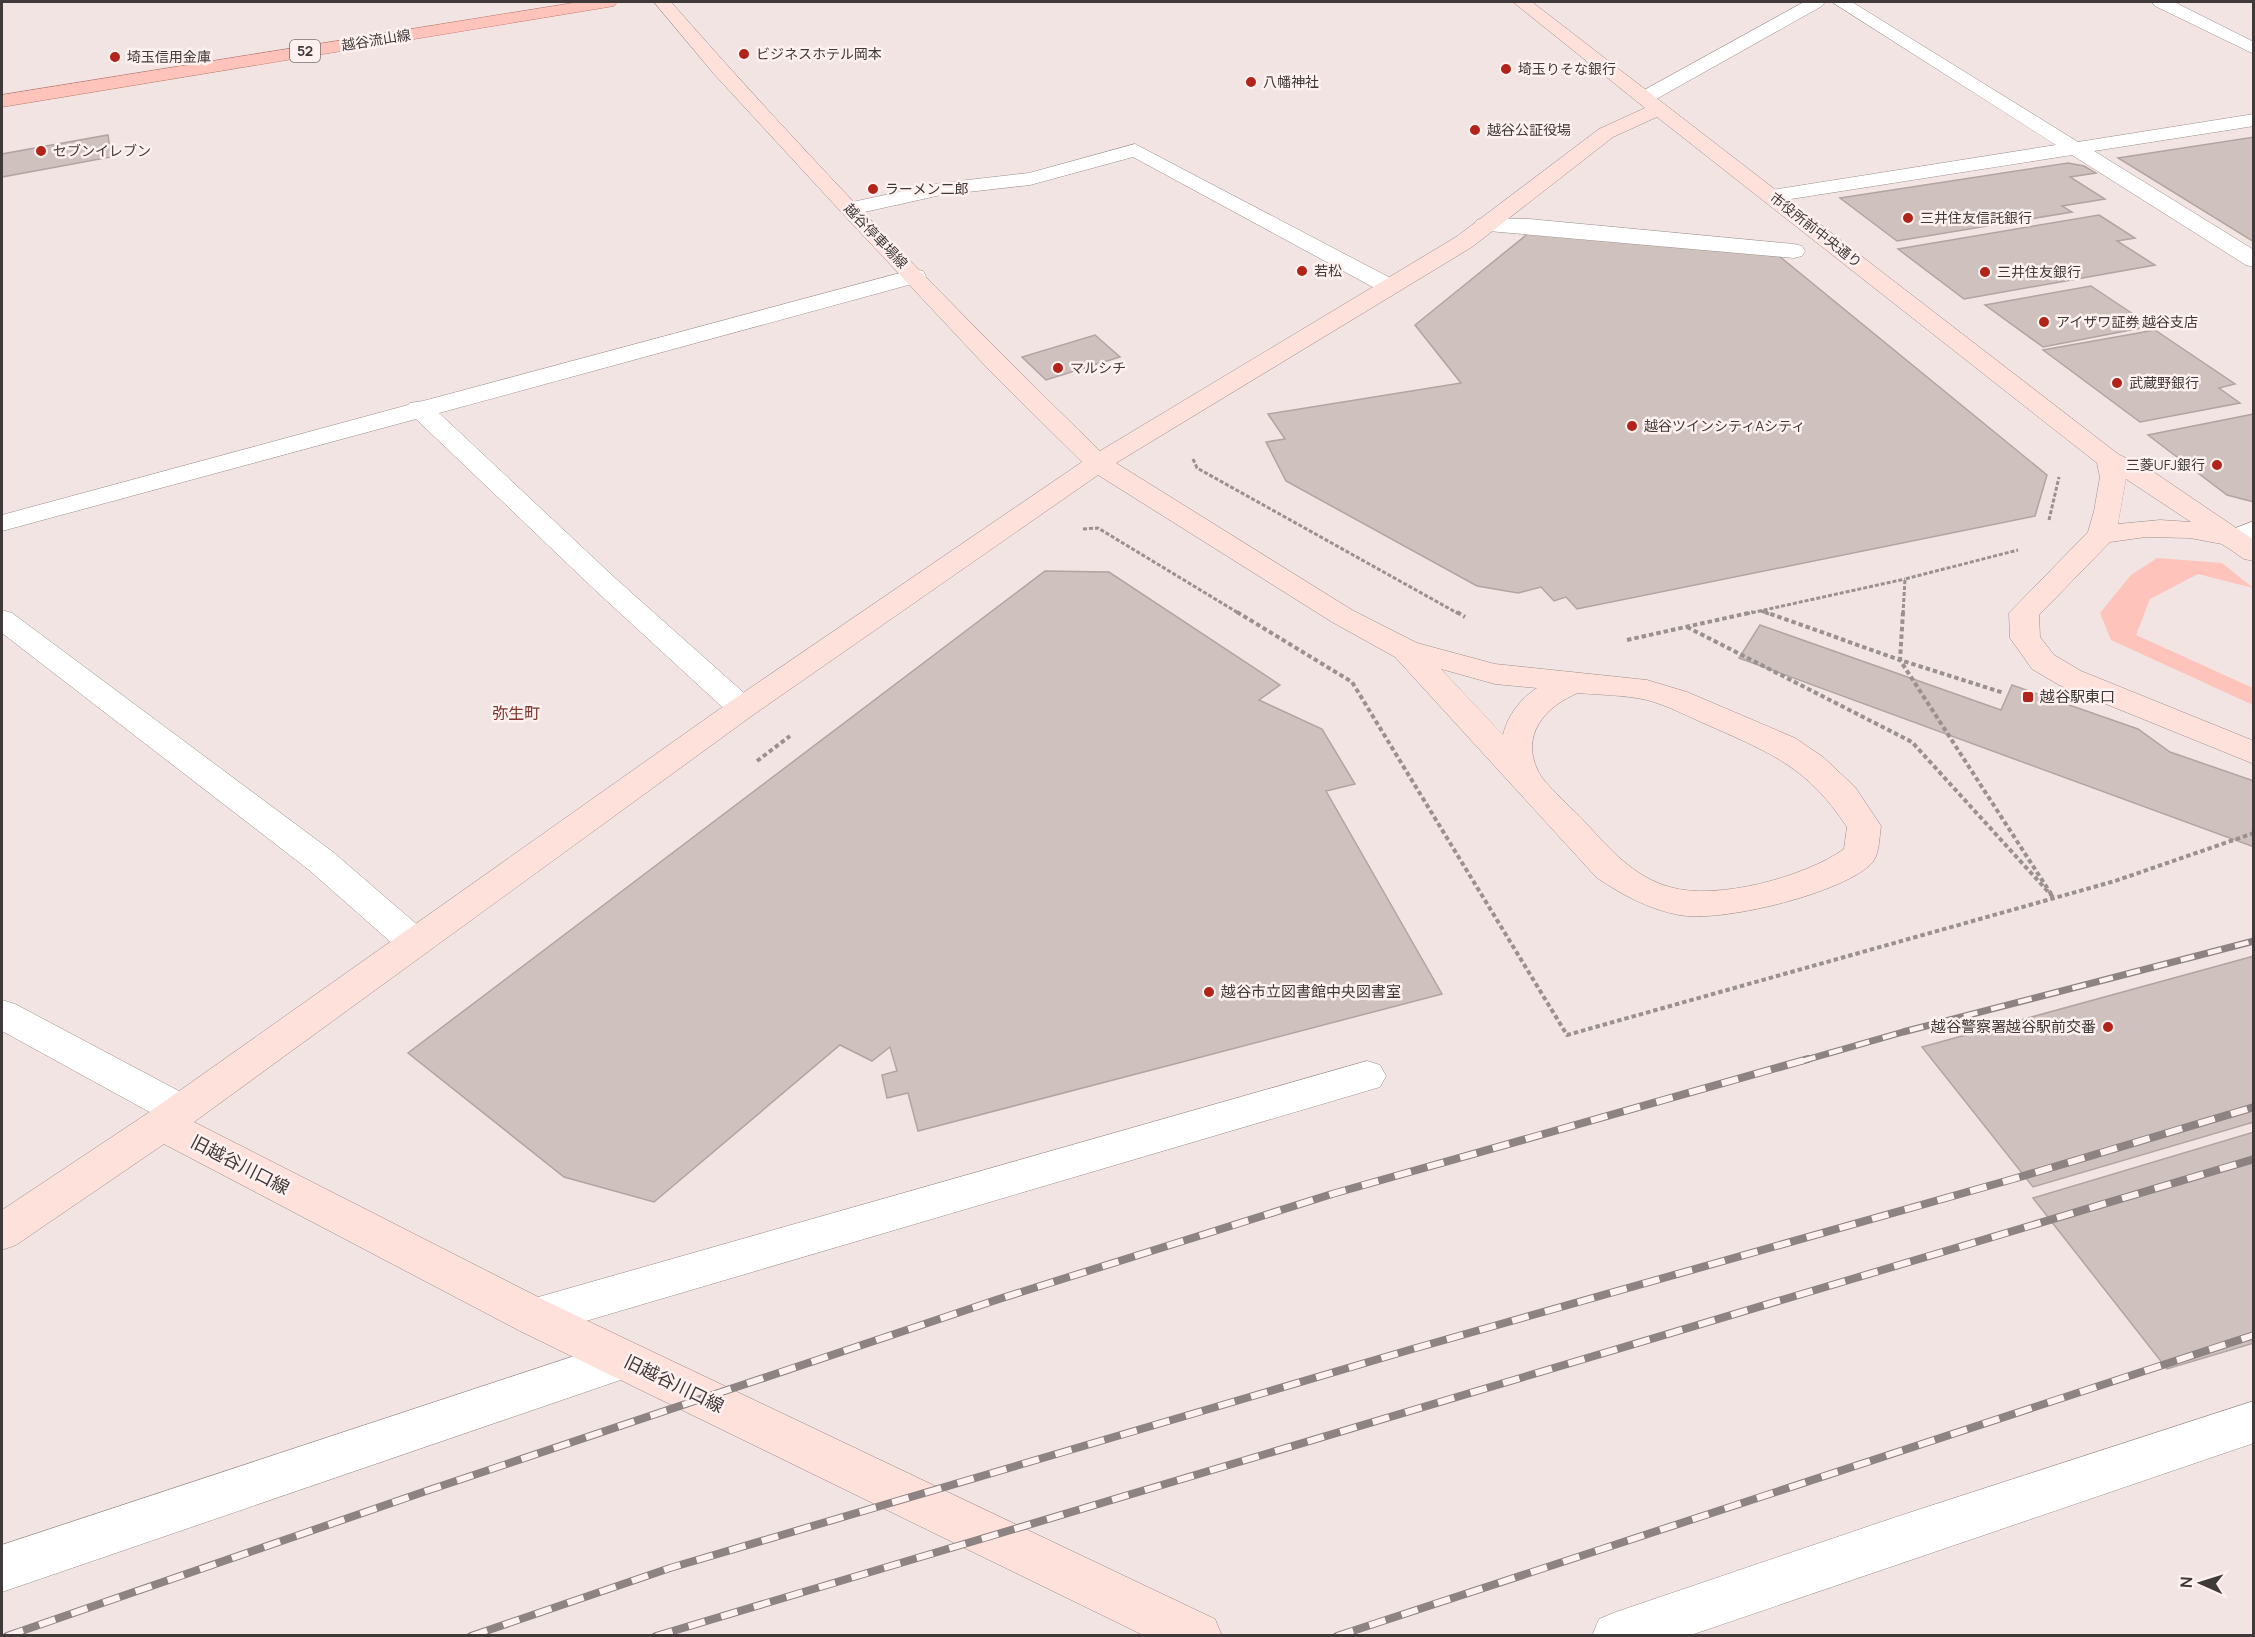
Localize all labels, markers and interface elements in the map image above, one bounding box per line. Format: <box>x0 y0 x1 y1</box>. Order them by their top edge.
street label: 越谷流山線 <box>340 25 412 54</box>
road number: 52 <box>290 40 320 62</box>
place label: ビジネスホテル岡本 <box>756 44 882 63</box>
place label: 埼玉信用金庫 <box>127 47 211 66</box>
marker: ビジネスホテル岡本 <box>737 47 751 61</box>
marker: 埼玉信用金庫 <box>108 50 122 64</box>
place label: 埼玉りそな銀行 <box>1518 59 1616 78</box>
marker: 埼玉りそな銀行 <box>1499 62 1513 76</box>
place label: 八幡神社 <box>1263 72 1319 91</box>
marker: 八幡神社 <box>1244 75 1258 89</box>
place label: 越谷公証役場 <box>1487 120 1571 139</box>
marker: 越谷公証役場 <box>1468 123 1482 137</box>
place label: セブンイレブン <box>53 141 151 160</box>
marker: セブンイレブン <box>34 144 48 158</box>
place label: ラーメン二郎 <box>885 179 968 198</box>
marker: ラーメン二郎 <box>866 182 880 196</box>
street label: 市役所前中央通り <box>1766 188 1866 272</box>
street label: 越谷停車場線 <box>840 199 912 272</box>
place label: 三井住友信託銀行 <box>1920 208 2032 227</box>
marker: 三井住友信託銀行 <box>1901 211 1915 225</box>
place label: 若松 <box>1314 261 1342 280</box>
place label: 三井住友銀行 <box>1997 262 2081 281</box>
marker: 若松 <box>1295 264 1309 278</box>
marker: 三井住友銀行 <box>1978 265 1992 279</box>
place label: アイザワ証券 越谷支店 <box>2056 312 2198 331</box>
marker: アイザワ証券 越谷支店 <box>2037 315 2051 329</box>
place label: マルシチ <box>1070 358 1126 377</box>
marker: マルシチ <box>1051 361 1065 375</box>
place label: 武蔵野銀行 <box>2129 373 2199 392</box>
marker: 武蔵野銀行 <box>2110 376 2124 390</box>
place label: 越谷ツインシティAシティ <box>1644 416 1805 435</box>
marker: 越谷ツインシティAシティ <box>1625 419 1639 433</box>
place label: 三菱UFJ銀行 <box>2126 455 2205 474</box>
marker: 三菱UFJ銀行 <box>2210 458 2224 472</box>
place label: 越谷駅東口 <box>2039 686 2115 707</box>
marker: 越谷駅東口 <box>2021 690 2035 704</box>
district label: 弥生町 <box>492 702 540 724</box>
place label: 越谷市立図書館中央図書室 <box>1220 981 1401 1002</box>
marker: 越谷市立図書館中央図書室 <box>1202 985 1216 999</box>
place label: 越谷警察署越谷駅前交番 <box>1930 1016 2096 1037</box>
marker: 越谷警察署越谷駅前交番 <box>2101 1020 2115 1034</box>
street label: 旧越谷川口線 <box>187 1129 294 1199</box>
street label: 旧越谷川口線 <box>621 1349 728 1418</box>
north arrow <box>2171 1553 2231 1613</box>
text: N <box>2175 1576 2197 1589</box>

